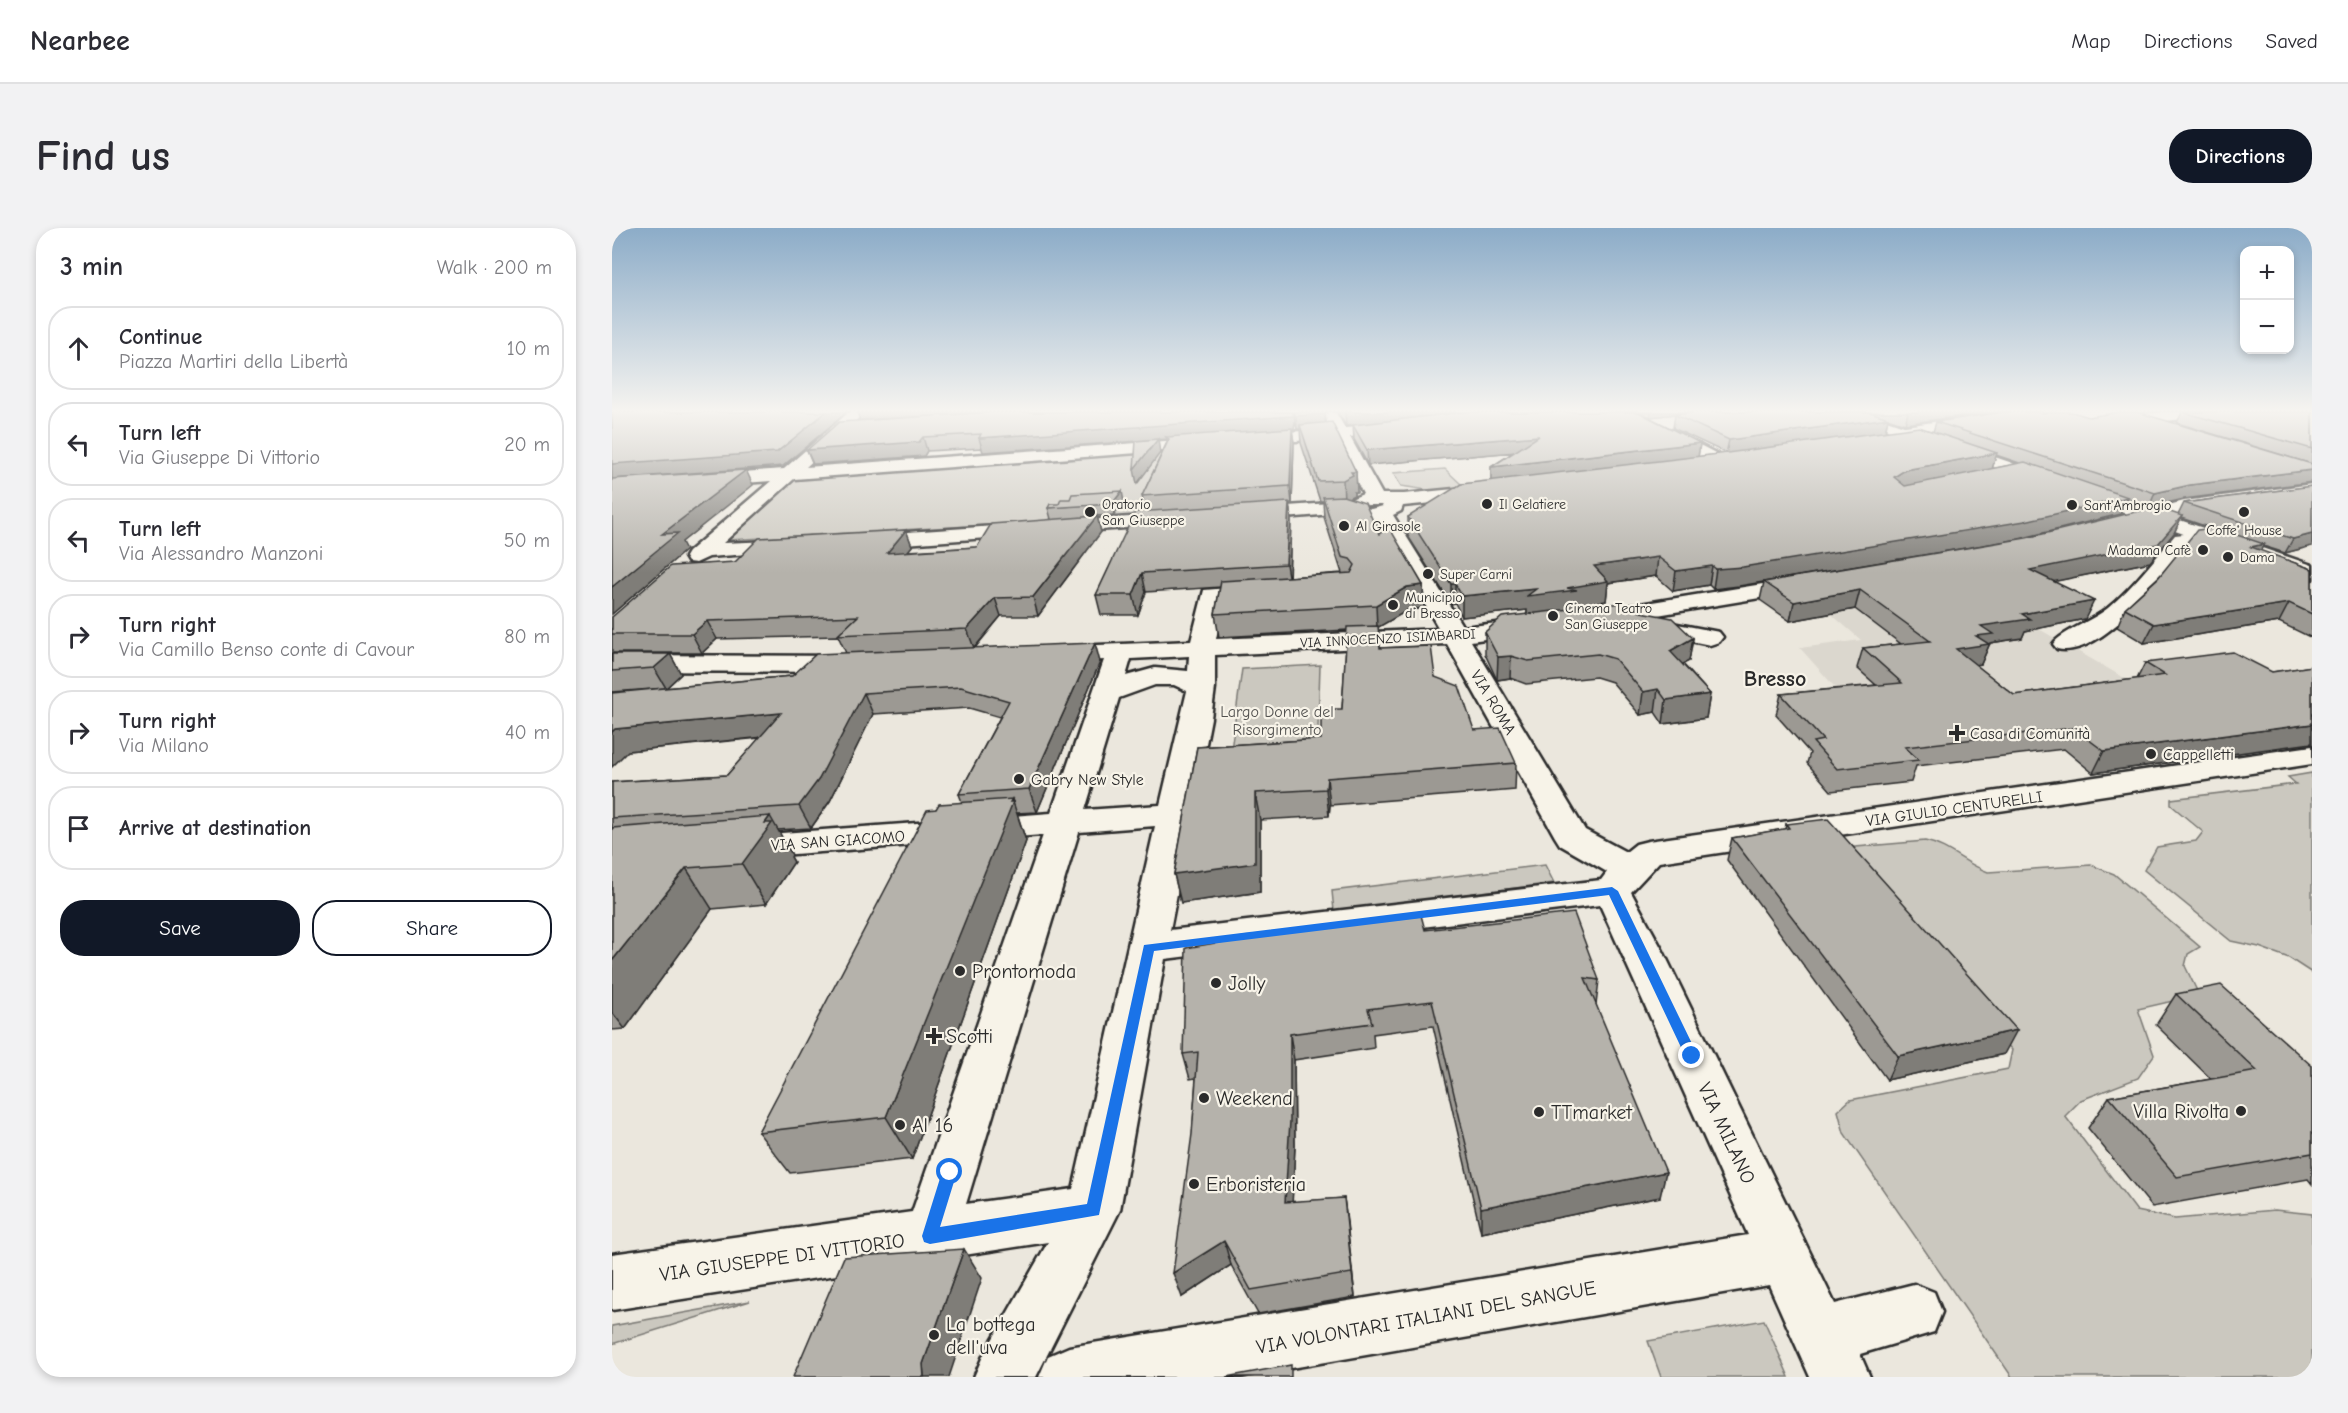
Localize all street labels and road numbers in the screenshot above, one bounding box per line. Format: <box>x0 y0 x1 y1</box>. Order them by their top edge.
street label: VIA INNOCENZO ISIMBARDI <box>1300 625 1476 652</box>
street label: VIA ROMA <box>1467 667 1519 738</box>
street label: VIA GIULIO CENTURELLI <box>1864 788 2044 830</box>
street label: VIA SAN GIACOMO <box>771 827 906 855</box>
street label: VIA MILANO <box>1693 1079 1760 1188</box>
street label: VIA GIUSEPPE DI VITTORIO <box>658 1229 906 1286</box>
street label: VIA VOLONTARI ITALIANI DEL SANGUE <box>1254 1276 1598 1359</box>

